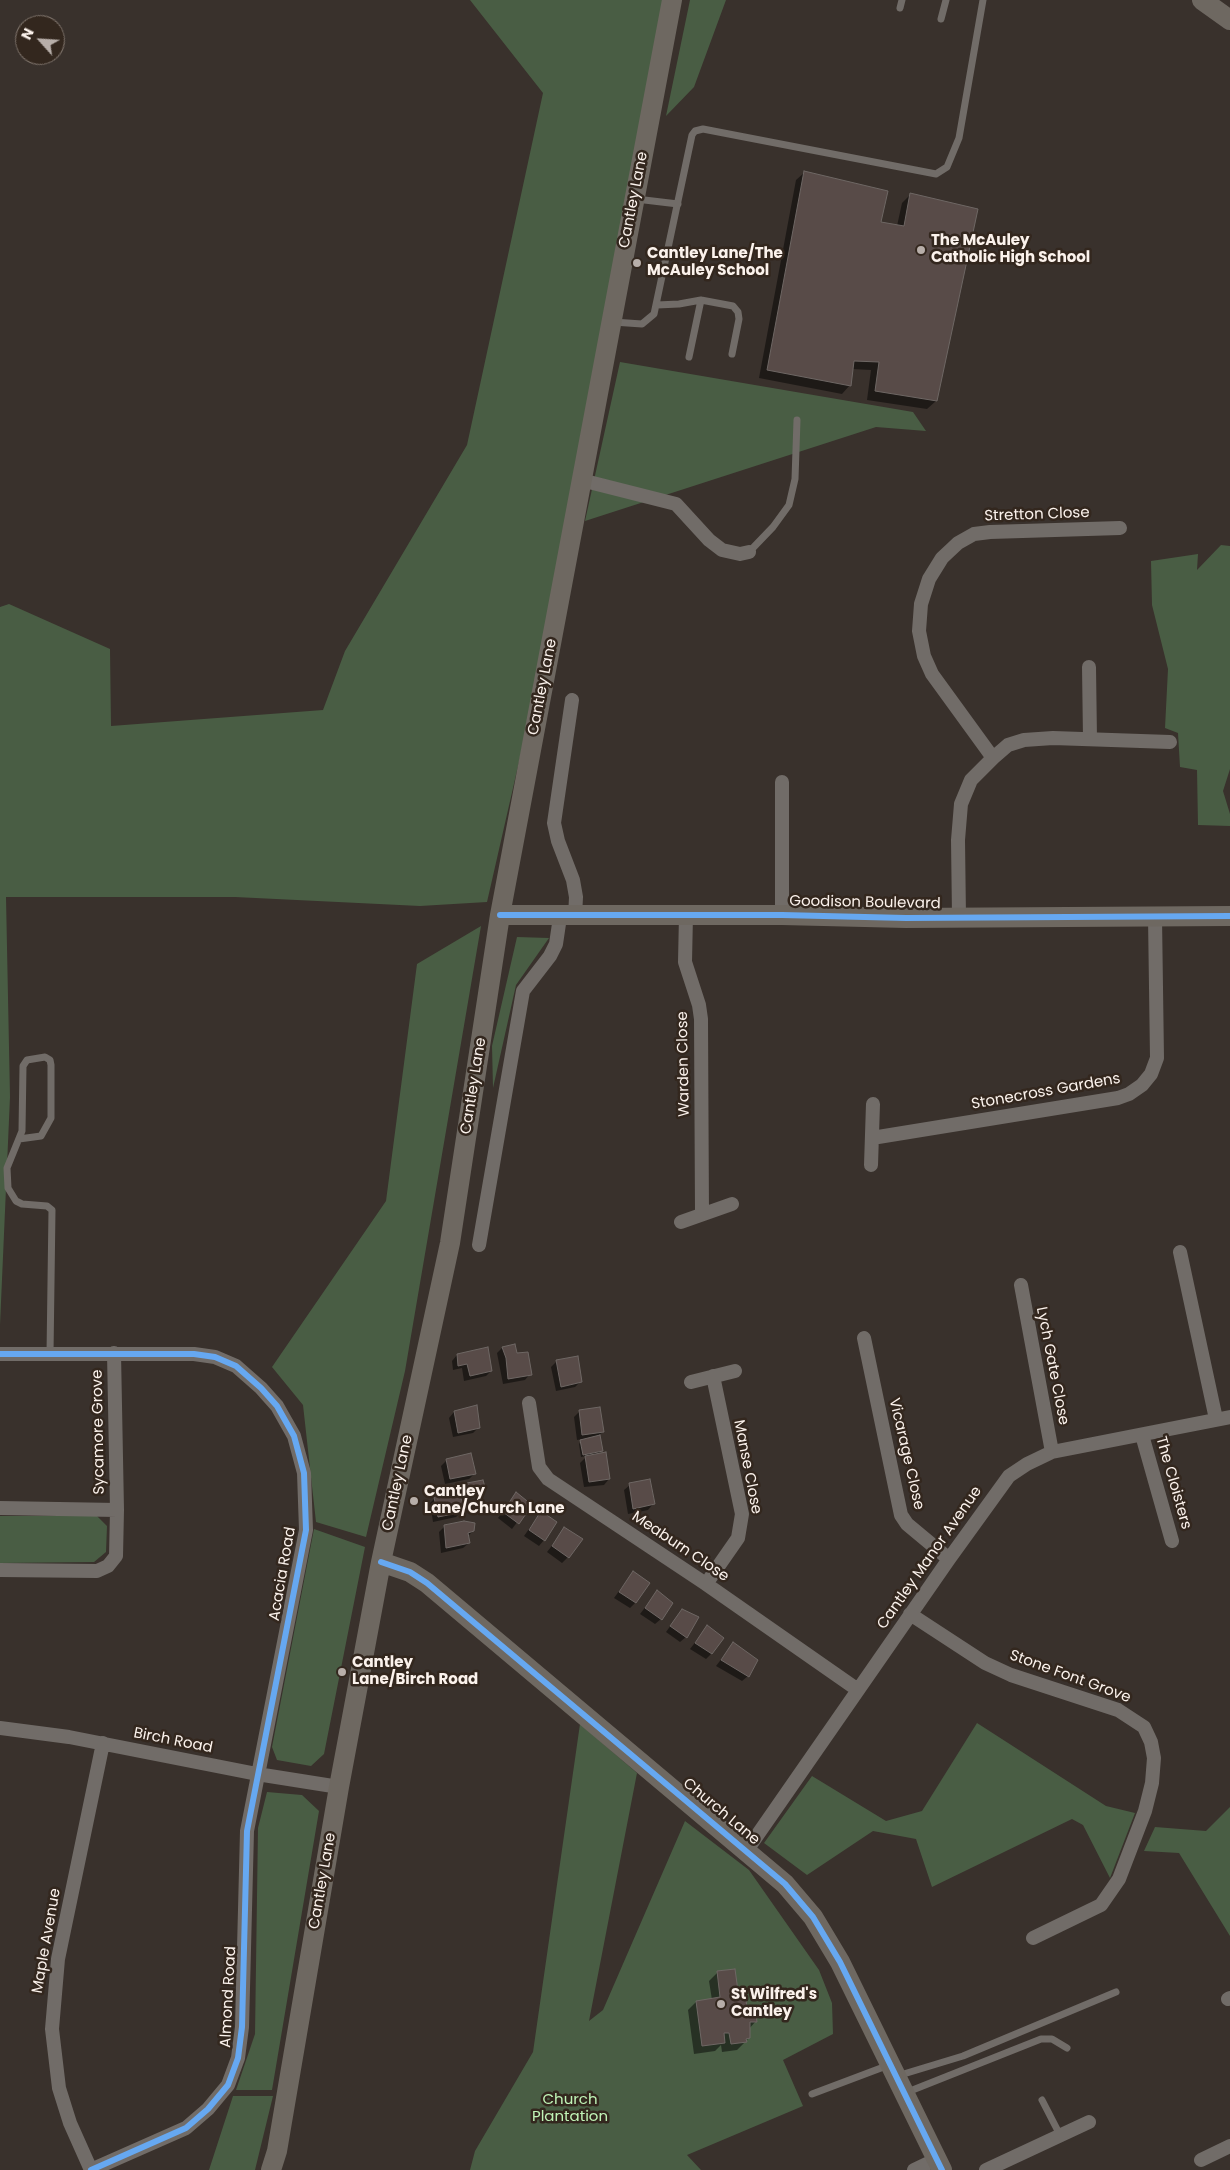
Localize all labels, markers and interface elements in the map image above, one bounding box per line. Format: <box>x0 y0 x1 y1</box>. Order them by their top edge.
north arrow <box>15 15 65 65</box>
text: N <box>16 25 39 43</box>
street label: Cantley Lane <box>616 150 652 250</box>
place label: The McAuley Catholic High School <box>931 232 1090 267</box>
marker: The McAuley Catholic High School <box>915 244 927 256</box>
place label: Cantley Lane/The McAuley School <box>647 245 783 280</box>
marker: Cantley Lane/The McAuley School <box>631 257 643 269</box>
street label: Stretton Close <box>984 504 1090 526</box>
street label: Cantley Lane <box>525 637 561 737</box>
street label: Goodison Boulevard <box>789 893 941 913</box>
street label: Warden Close <box>674 1011 694 1117</box>
street label: Cantley Lane <box>457 1036 491 1136</box>
street label: Stonecross Gardens <box>970 1070 1122 1114</box>
street label: Lych Gate Close <box>1032 1305 1072 1427</box>
street label: Sycamore Grove <box>89 1369 109 1495</box>
street label: Vicarage Close <box>884 1396 928 1512</box>
street label: Manse Close <box>729 1418 765 1516</box>
street label: Cantley Lane <box>379 1433 417 1533</box>
street label: The Cloisters <box>1151 1435 1195 1531</box>
place label: Cantley Lane/Church Lane <box>424 1483 565 1518</box>
street label: Cantley Manor Avenue <box>874 1483 986 1633</box>
marker: Cantley Lane/Church Lane <box>408 1495 420 1507</box>
street label: Meaburn Close <box>628 1508 732 1586</box>
street label: Acacia Road <box>266 1526 300 1622</box>
street label: Stone Font Grove <box>1007 1647 1133 1707</box>
place label: Cantley Lane/Birch Road <box>352 1654 478 1689</box>
marker: Cantley Lane/Birch Road <box>336 1666 348 1678</box>
street label: Birch Road <box>132 1725 214 1757</box>
street label: Church Lane <box>679 1775 763 1849</box>
street label: Cantley Lane <box>306 1831 340 1931</box>
street label: Maple Avenue <box>29 1887 65 1995</box>
street label: Almond Road <box>217 1946 241 2048</box>
place label: St Wilfred's Cantley <box>731 1986 817 2021</box>
marker: St Wilfred's Cantley <box>715 1998 727 2010</box>
park label: Church Plantation <box>532 2091 608 2126</box>

